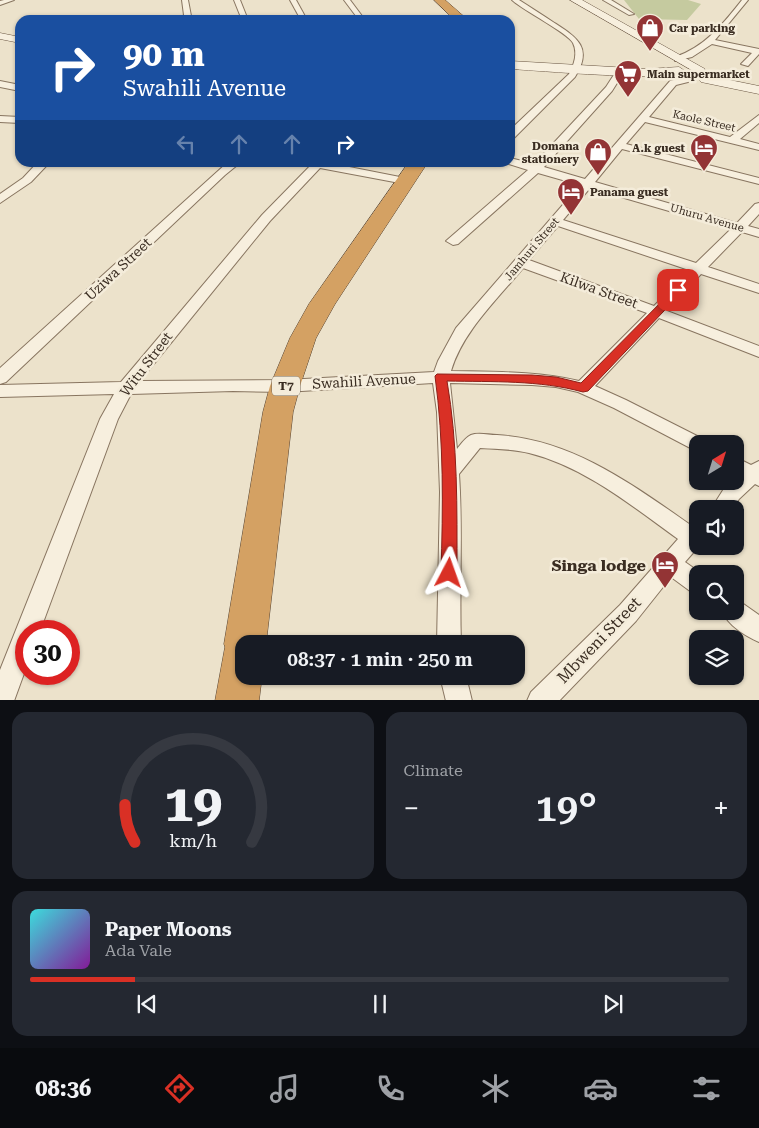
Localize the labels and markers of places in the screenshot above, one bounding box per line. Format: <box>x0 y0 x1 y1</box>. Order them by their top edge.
shop icon: Car parking <box>635 13 665 52</box>
place label: Car parking <box>669 22 735 35</box>
supermarket icon: Main supermarket <box>613 59 643 98</box>
place label: Main supermarket <box>647 68 750 81</box>
hotel icon: A.k guest <box>689 133 719 172</box>
shop icon: Domana stationery <box>583 137 613 176</box>
place label: Domana stationery <box>522 140 580 166</box>
place label: A.k guest <box>632 142 686 155</box>
hotel icon: Panama guest <box>556 177 586 216</box>
place label: Panama guest <box>590 186 669 199</box>
pin <box>657 269 699 311</box>
hotel icon: Singa lodge <box>650 550 680 589</box>
place label: Singa lodge <box>551 556 646 575</box>

